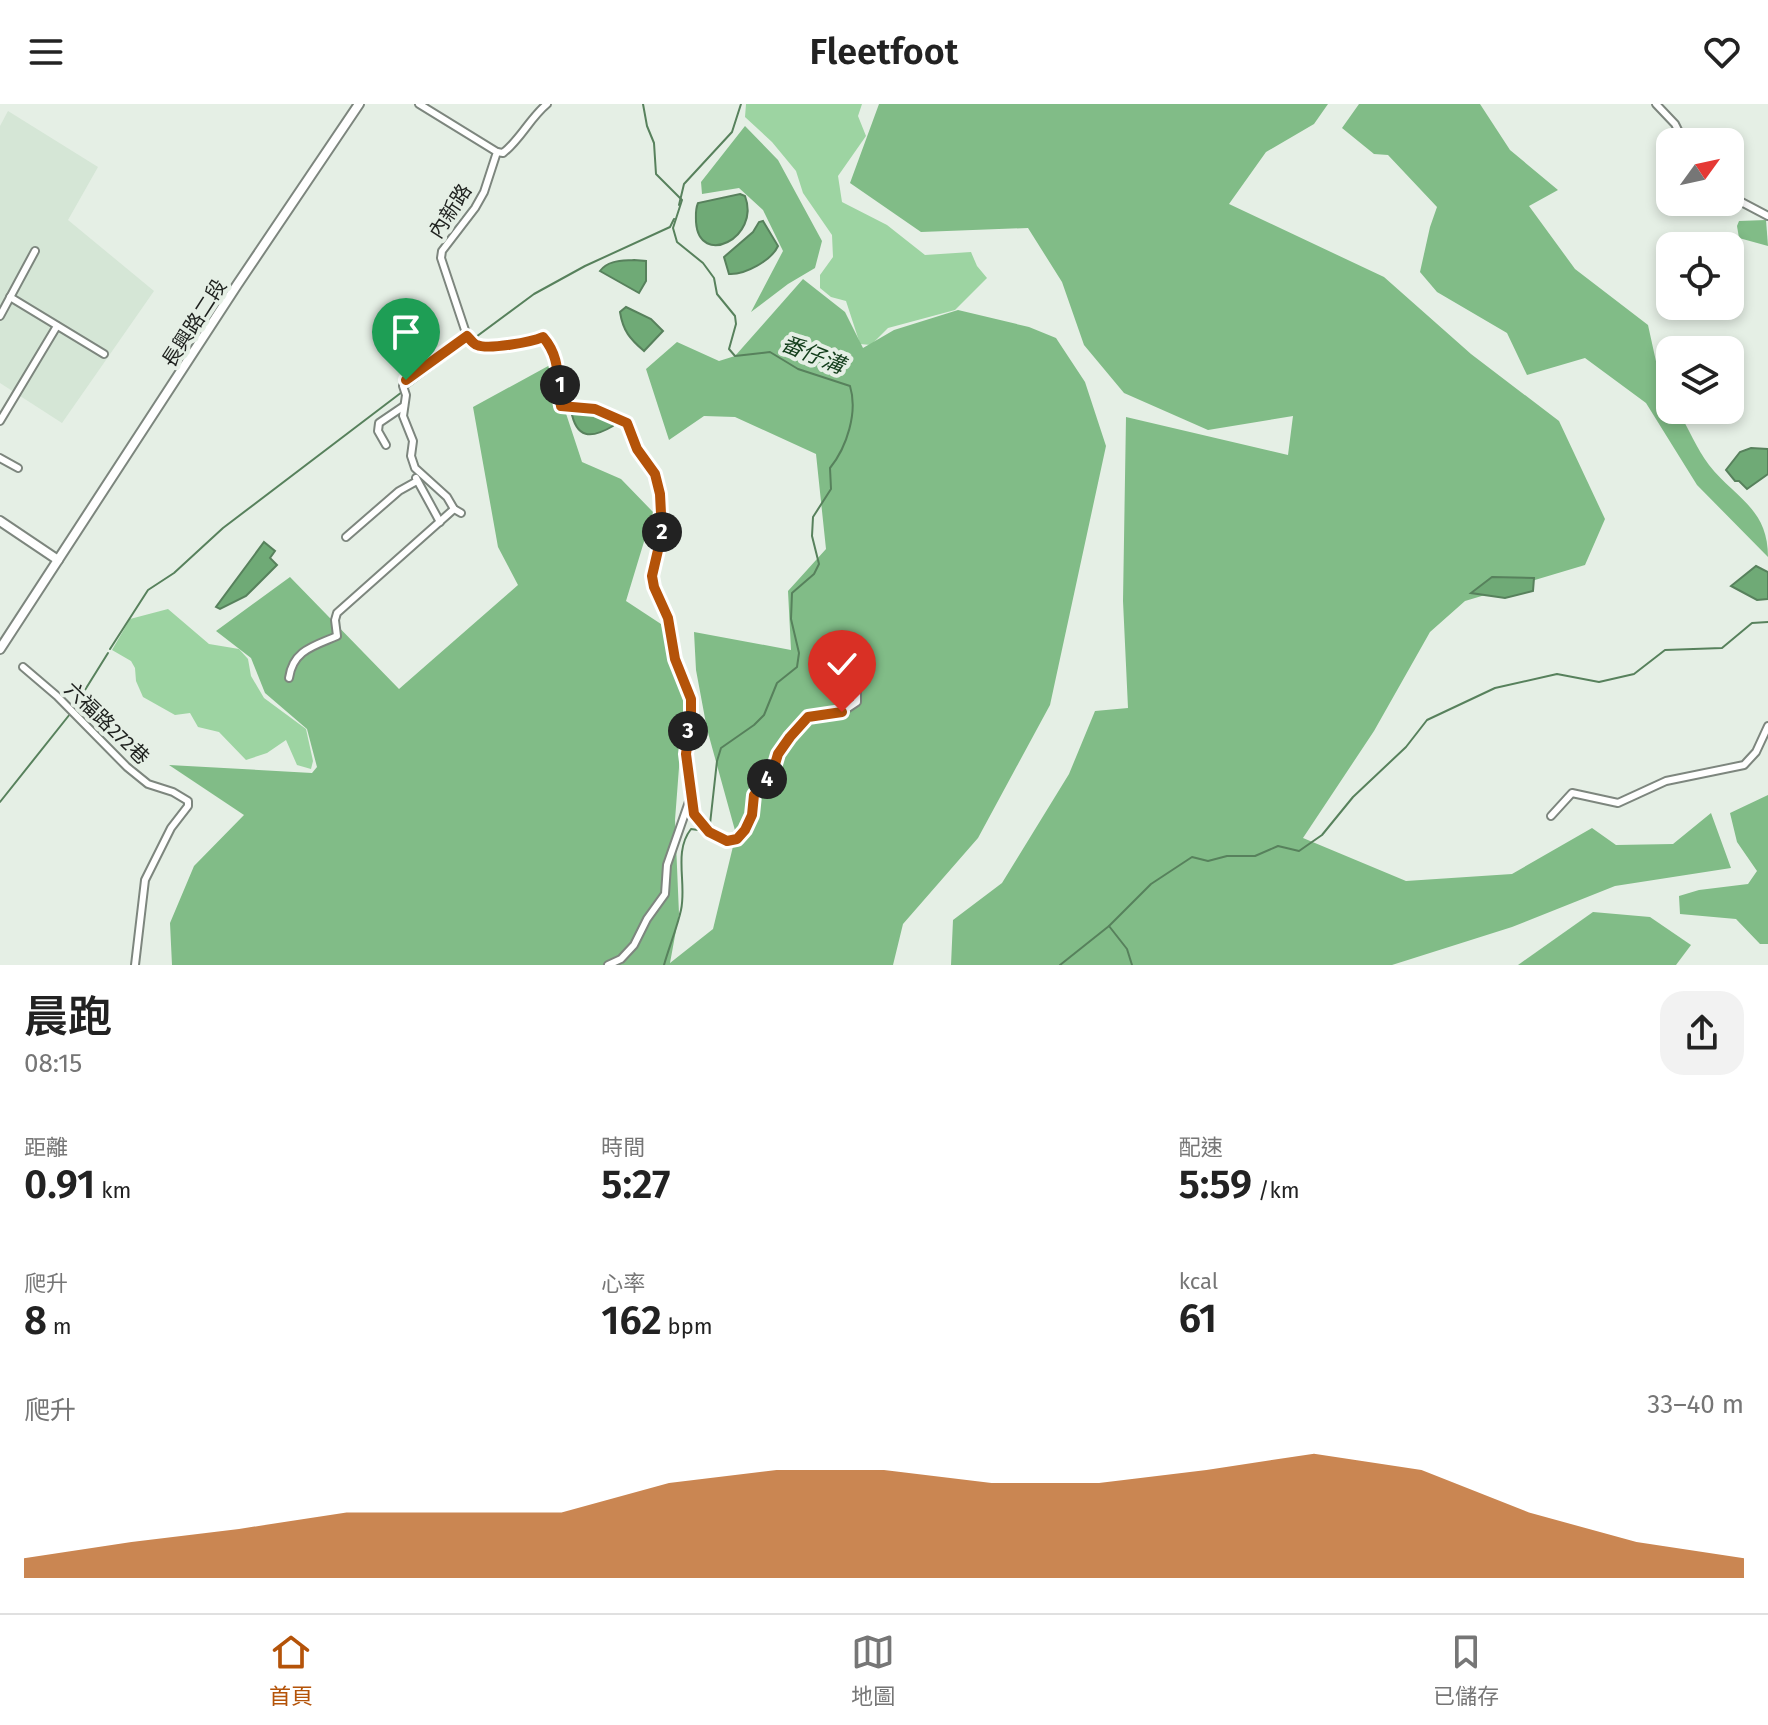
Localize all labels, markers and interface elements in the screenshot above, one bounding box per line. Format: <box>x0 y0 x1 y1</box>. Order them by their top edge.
icon: menu <box>24 30 68 74</box>
text: Fleetfoot <box>809 30 959 74</box>
icon: heart <box>1700 30 1744 74</box>
north arrow <box>1656 128 1744 216</box>
map controls <box>1656 128 1744 424</box>
street label: 內新路 <box>424 179 476 243</box>
button: locate <box>1656 232 1744 320</box>
street label: 長興路二段 <box>157 275 231 371</box>
pin <box>372 298 440 380</box>
icon: arrive <box>384 310 428 354</box>
water label: 番仔溝 <box>777 330 851 380</box>
button: layers <box>1656 336 1744 424</box>
pin: 1 <box>540 365 580 405</box>
text: 1 <box>555 371 565 398</box>
pin: 2 <box>642 512 682 552</box>
text: 2 <box>656 518 668 545</box>
pin <box>808 630 876 712</box>
icon: check <box>820 642 864 686</box>
street label: 六福路272巷 <box>60 677 154 769</box>
pin: 3 <box>668 711 708 751</box>
text: 3 <box>682 717 694 744</box>
pin: 4 <box>747 759 787 799</box>
text: 4 <box>761 765 773 792</box>
text: 晨跑 <box>24 991 112 1044</box>
button: share <box>1660 991 1744 1075</box>
text: 08:15 <box>24 1048 82 1079</box>
text: 距離 <box>24 1134 68 1161</box>
text: 時間 <box>601 1134 645 1161</box>
text: 配速 <box>1179 1134 1223 1161</box>
text: 0.91 <box>24 1161 95 1209</box>
text: 5:27 <box>601 1161 671 1209</box>
text: 5:59 <box>1179 1161 1252 1209</box>
text: km <box>95 1177 131 1204</box>
text: /km <box>1252 1177 1300 1204</box>
text: kcal <box>1179 1268 1218 1295</box>
text: 爬升 <box>24 1270 68 1297</box>
text: 心率 <box>601 1270 645 1297</box>
text: 61 <box>1179 1295 1217 1343</box>
text: 8 <box>24 1297 47 1345</box>
text: 162 <box>601 1297 662 1345</box>
text: m <box>47 1313 72 1340</box>
text: bpm <box>662 1313 713 1340</box>
text: 33–40 m <box>1647 1389 1744 1420</box>
text: 爬升 <box>24 1395 76 1426</box>
tab: 首頁 <box>269 1630 313 1710</box>
tab: 地圖 <box>851 1630 895 1710</box>
tab: 已儲存 <box>1433 1630 1499 1710</box>

